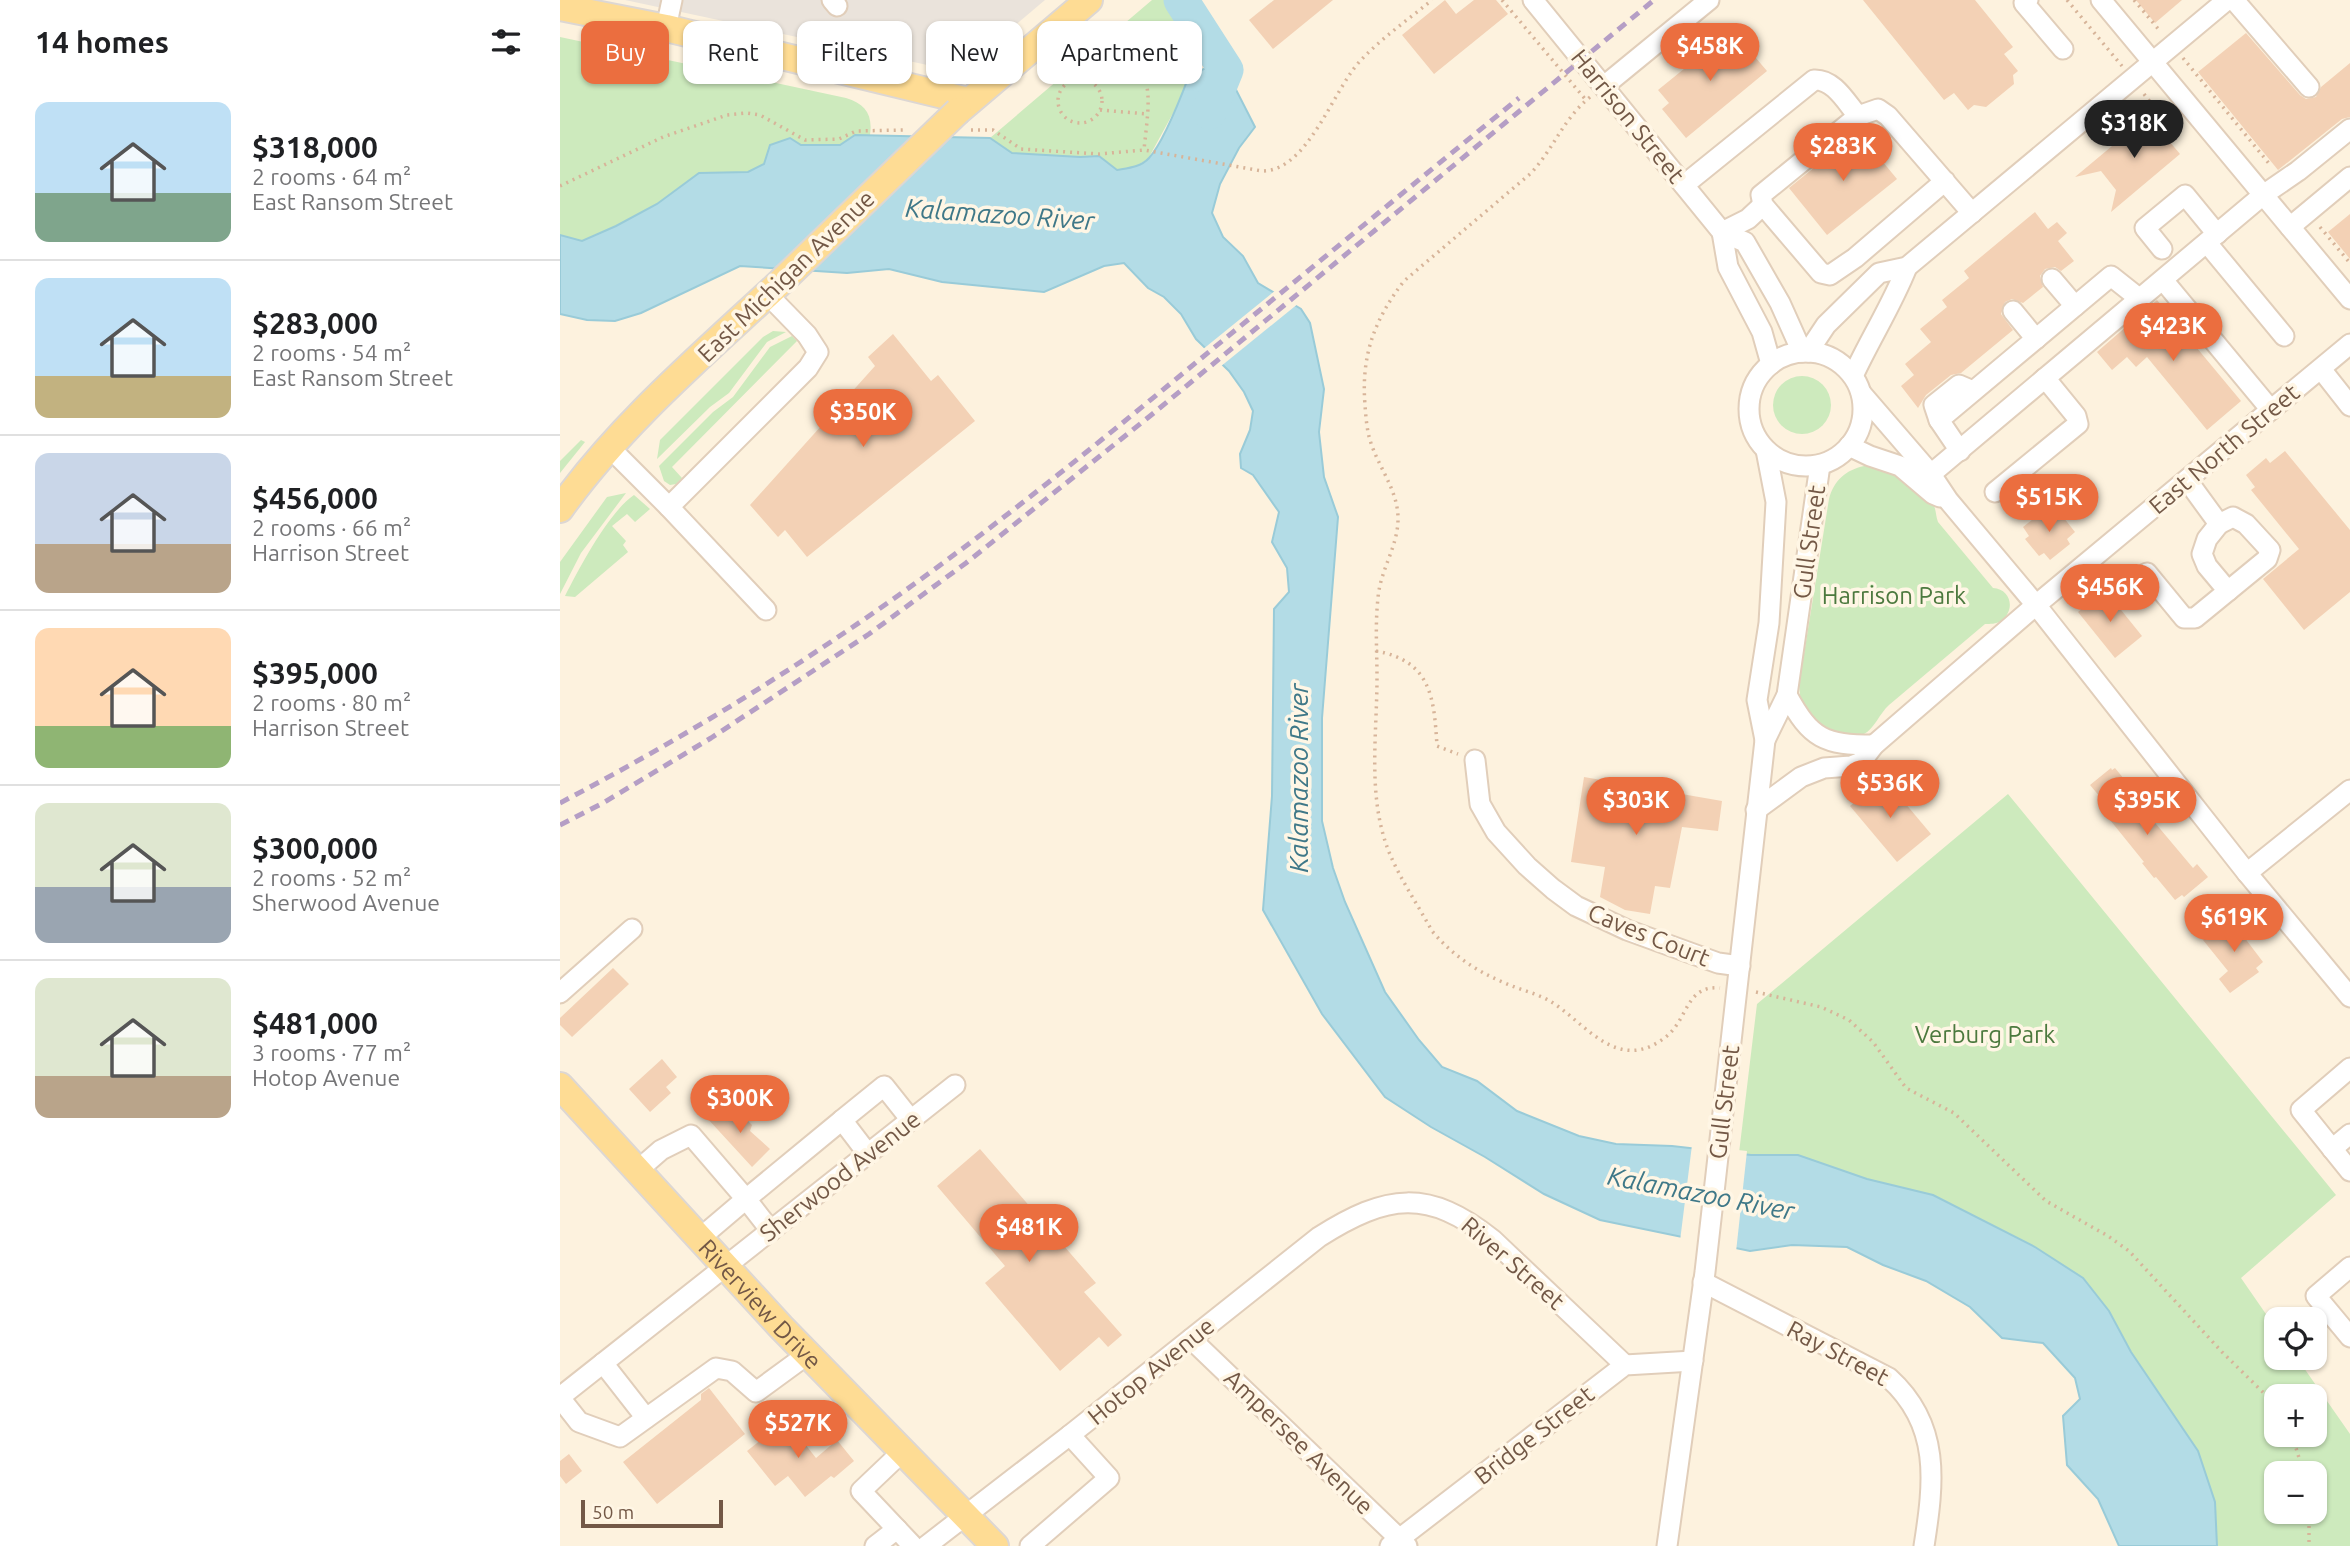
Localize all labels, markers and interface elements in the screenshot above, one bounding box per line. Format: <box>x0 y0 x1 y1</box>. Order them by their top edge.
chip: Buy <box>581 21 669 84</box>
chip: Rent <box>683 21 783 84</box>
chip: Filters <box>797 21 912 84</box>
chip: New <box>926 21 1023 84</box>
chip: Apartment <box>1037 21 1202 84</box>
icon: filters <box>487 23 525 61</box>
pin: $458K <box>1661 24 1759 83</box>
text: 14 homes <box>35 25 169 59</box>
text: $458K <box>1676 33 1744 58</box>
street label: Harrison Street <box>1566 44 1690 189</box>
pin: $318K <box>2085 100 2183 160</box>
text: $318K <box>2100 110 2168 135</box>
pin: $283K <box>1794 124 1892 183</box>
icon: home <box>91 130 175 214</box>
text: $318,000 <box>252 130 378 164</box>
text: $283K <box>1809 133 1877 158</box>
text: 2 rooms · 64 m² <box>252 164 411 189</box>
street label: East Michigan Avenue <box>692 185 880 367</box>
text: East Ransom Street <box>252 189 453 214</box>
water label: Kalamazoo River <box>904 193 1097 235</box>
pin: $423K <box>2124 304 2222 363</box>
icon: home <box>91 306 175 390</box>
text: $283,000 <box>252 306 378 340</box>
text: $423K <box>2139 313 2207 338</box>
text: 2 rooms · 54 m² <box>252 340 411 365</box>
text: East Ransom Street <box>252 365 453 390</box>
street label: East North Street <box>2144 378 2305 519</box>
pin: $350K <box>814 390 912 449</box>
text: $350K <box>829 399 897 424</box>
pin: $515K <box>2000 475 2098 534</box>
icon: home <box>91 481 175 565</box>
text: $456,000 <box>252 481 378 515</box>
street label: Gull Street <box>1788 483 1830 601</box>
text: $515K <box>2015 484 2083 509</box>
text: 2 rooms · 66 m² <box>252 515 411 540</box>
text: Harrison Street <box>252 540 409 565</box>
pin: $456K <box>2061 564 2159 624</box>
text: $456K <box>2076 574 2144 599</box>
park label: Harrison Park <box>1822 582 1966 609</box>
icon: home <box>91 656 175 740</box>
text: $395,000 <box>252 656 378 690</box>
water label: Kalamazoo River <box>1284 682 1313 873</box>
text: 2 rooms · 80 m² <box>252 690 411 715</box>
text: Harrison Street <box>252 715 409 740</box>
pin: $536K <box>1841 760 1939 820</box>
text: $536K <box>1856 770 1924 795</box>
pin: $303K <box>1587 778 1685 837</box>
pin: $395K <box>2098 778 2196 837</box>
text: $303K <box>1602 787 1670 812</box>
text: $395K <box>2113 787 2181 812</box>
icon: home <box>91 831 175 915</box>
text: $300,000 <box>252 831 378 865</box>
text: 2 rooms · 52 m² <box>252 865 411 890</box>
text: Sherwood Avenue <box>252 890 440 915</box>
pin: $619K <box>2185 894 2283 954</box>
street label: Caves Court <box>1584 898 1714 972</box>
text: $619K <box>2200 904 2268 929</box>
icon: home <box>91 1006 175 1090</box>
text: $481,000 <box>252 1006 378 1040</box>
park label: Verburg Park <box>1915 1021 2055 1048</box>
text: 3 rooms · 77 m² <box>252 1040 411 1065</box>
street label: Gull Street <box>1704 1043 1744 1161</box>
text: Hotop Avenue <box>252 1065 400 1090</box>
pin: $300K <box>691 1076 789 1135</box>
text: $300K <box>706 1085 774 1110</box>
street label: Sherwood Avenue <box>754 1105 926 1247</box>
water label: Kalamazoo River <box>1605 1161 1798 1226</box>
pin: $481K <box>980 1204 1078 1264</box>
street label: River Street <box>1456 1211 1570 1315</box>
text: $481K <box>995 1214 1063 1239</box>
street label: Riverview Drive <box>694 1233 827 1374</box>
map controls <box>2264 1307 2327 1524</box>
button: locate <box>2264 1307 2327 1370</box>
street label: Hotop Avenue <box>1082 1312 1220 1430</box>
street label: Ray Street <box>1783 1315 1894 1391</box>
street label: Ampersee Avenue <box>1219 1364 1379 1520</box>
street label: Bridge Street <box>1469 1380 1599 1490</box>
button: + <box>2264 1384 2327 1447</box>
pin: $527K <box>749 1400 847 1460</box>
text: $527K <box>764 1410 832 1435</box>
button: − <box>2264 1461 2327 1524</box>
scale bar <box>581 1497 723 1529</box>
text: 50 m <box>592 1501 634 1523</box>

